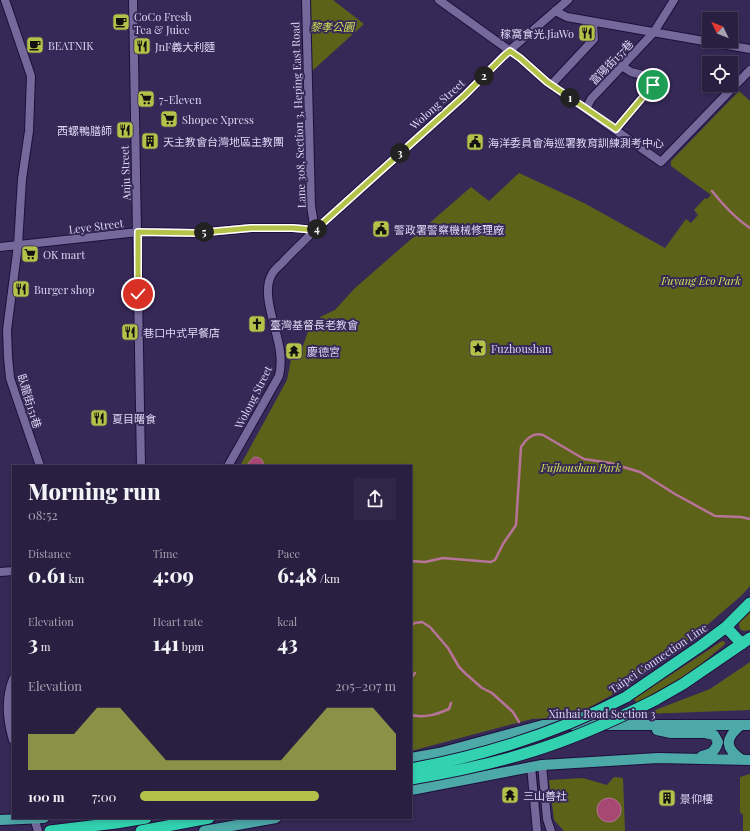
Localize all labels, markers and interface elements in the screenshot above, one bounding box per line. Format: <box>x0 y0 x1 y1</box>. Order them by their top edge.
place label: CoCo Fresh Tea & Juice <box>134 9 192 37</box>
cafe icon: CoCo Fresh Tea & Juice <box>111 12 131 32</box>
north arrow <box>702 12 738 48</box>
map controls <box>702 12 738 92</box>
park label: 黎孝公園 <box>310 19 356 34</box>
street label: Lane 308, Section 3, Heping East Road <box>287 21 309 208</box>
restaurant icon: 稼窩食光.JiaWo <box>577 23 597 43</box>
place label: 稼窩食光.JiaWo <box>500 26 574 41</box>
cafe icon: BEATNIK <box>25 35 45 55</box>
restaurant icon: JnF義大利麵 <box>132 36 152 56</box>
street label: 富陽街157巷 <box>586 36 636 88</box>
place label: BEATNIK <box>48 38 94 53</box>
place label: JnF義大利麵 <box>154 39 215 54</box>
button: locate <box>702 56 738 92</box>
pin: 2 <box>474 66 494 86</box>
text: 2 <box>481 68 487 83</box>
pin <box>636 68 670 102</box>
icon: arrive <box>642 74 664 96</box>
street label: Wolong Street <box>406 75 468 133</box>
pin: 1 <box>560 88 580 108</box>
supermarket icon: 7-Eleven <box>136 89 156 109</box>
text: 1 <box>568 90 572 105</box>
place label: 7-Eleven <box>159 92 202 107</box>
supermarket icon: Shopee Xpress <box>159 109 179 129</box>
place label: Shopee Xpress <box>182 112 254 127</box>
restaurant icon: 西螺鴨膳師 <box>115 120 135 140</box>
place label: 西螺鴨膳師 <box>57 123 112 138</box>
building icon: 天主教會台灣地區主教團 <box>140 131 160 151</box>
public building icon: 海洋委員會海巡署教育訓練測考中心 <box>465 132 485 152</box>
place label: 天主教會台灣地區主教團 <box>163 134 284 149</box>
place label: 海洋委員會海巡署教育訓練測考中心 <box>488 135 664 150</box>
pin: 3 <box>390 143 410 163</box>
street label: Anju Street <box>117 145 133 202</box>
text: 3 <box>397 145 403 160</box>
street label: Leye Street <box>68 215 124 237</box>
pin: 4 <box>307 219 327 239</box>
public building icon: 警政署警察機械修理廠 <box>371 219 391 239</box>
text: 4 <box>314 221 320 236</box>
pin: 5 <box>194 222 214 242</box>
place label: 警政署警察機械修理廠 <box>394 222 504 237</box>
text: 5 <box>201 224 207 239</box>
supermarket icon: OK mart <box>20 244 40 264</box>
place label: OK mart <box>43 247 85 262</box>
park label: Fuyang Eco Park <box>660 273 741 288</box>
pin <box>121 277 155 311</box>
restaurant icon: Burger shop <box>11 279 31 299</box>
place label: Burger shop <box>34 282 95 297</box>
icon: check <box>127 283 149 305</box>
church icon: 臺灣基督長老教會 <box>247 314 267 334</box>
place label: 臺灣基督長老教會 <box>270 317 358 332</box>
restaurant icon: 巷口中式早餐店 <box>120 322 140 342</box>
place label: 巷口中式早餐店 <box>143 325 220 340</box>
place icon: Fuzhoushan <box>468 338 488 358</box>
temple icon: 慶德宮 <box>284 341 304 361</box>
place label: Fuzhoushan <box>491 341 552 356</box>
place label: 慶德宮 <box>307 344 340 359</box>
street label: Wolong Street <box>230 363 275 432</box>
street label: 臥龍街151巷 <box>15 372 45 430</box>
restaurant icon: 夏目曙食 <box>89 408 109 428</box>
place label: 夏目曙食 <box>112 411 156 426</box>
park label: Fujhoushan Park <box>540 460 622 475</box>
text: Morning run <box>28 476 161 506</box>
button: share <box>354 478 396 520</box>
text: 08:52 <box>28 506 58 523</box>
text: Distance <box>28 546 71 561</box>
text: Time <box>153 546 178 561</box>
text: Pace <box>277 546 300 561</box>
text: 0.61 <box>28 561 66 588</box>
text: 4:09 <box>153 561 194 588</box>
text: 6:48 <box>277 561 317 588</box>
text: km <box>66 571 84 586</box>
text: /km <box>317 571 340 586</box>
text: Elevation <box>28 614 74 629</box>
text: Heart rate <box>153 614 203 629</box>
text: kcal <box>277 614 297 629</box>
street label: Taipei Connection Line <box>606 619 710 696</box>
text: 3 <box>28 629 38 656</box>
text: 141 <box>153 629 179 656</box>
text: 43 <box>277 629 298 656</box>
text: m <box>38 639 51 654</box>
text: bpm <box>179 639 204 654</box>
text: Elevation <box>28 677 82 694</box>
text: 205–207 m <box>335 677 396 694</box>
street label: Xinhai Road Section 3 <box>549 706 655 721</box>
temple icon: 三山善社 <box>500 785 520 805</box>
text: 100 m <box>28 788 65 805</box>
text: 7:00 <box>92 788 116 805</box>
place label: 三山善社 <box>523 788 567 803</box>
building icon: 景仰樓 <box>657 788 677 808</box>
place label: 景仰樓 <box>680 791 713 806</box>

